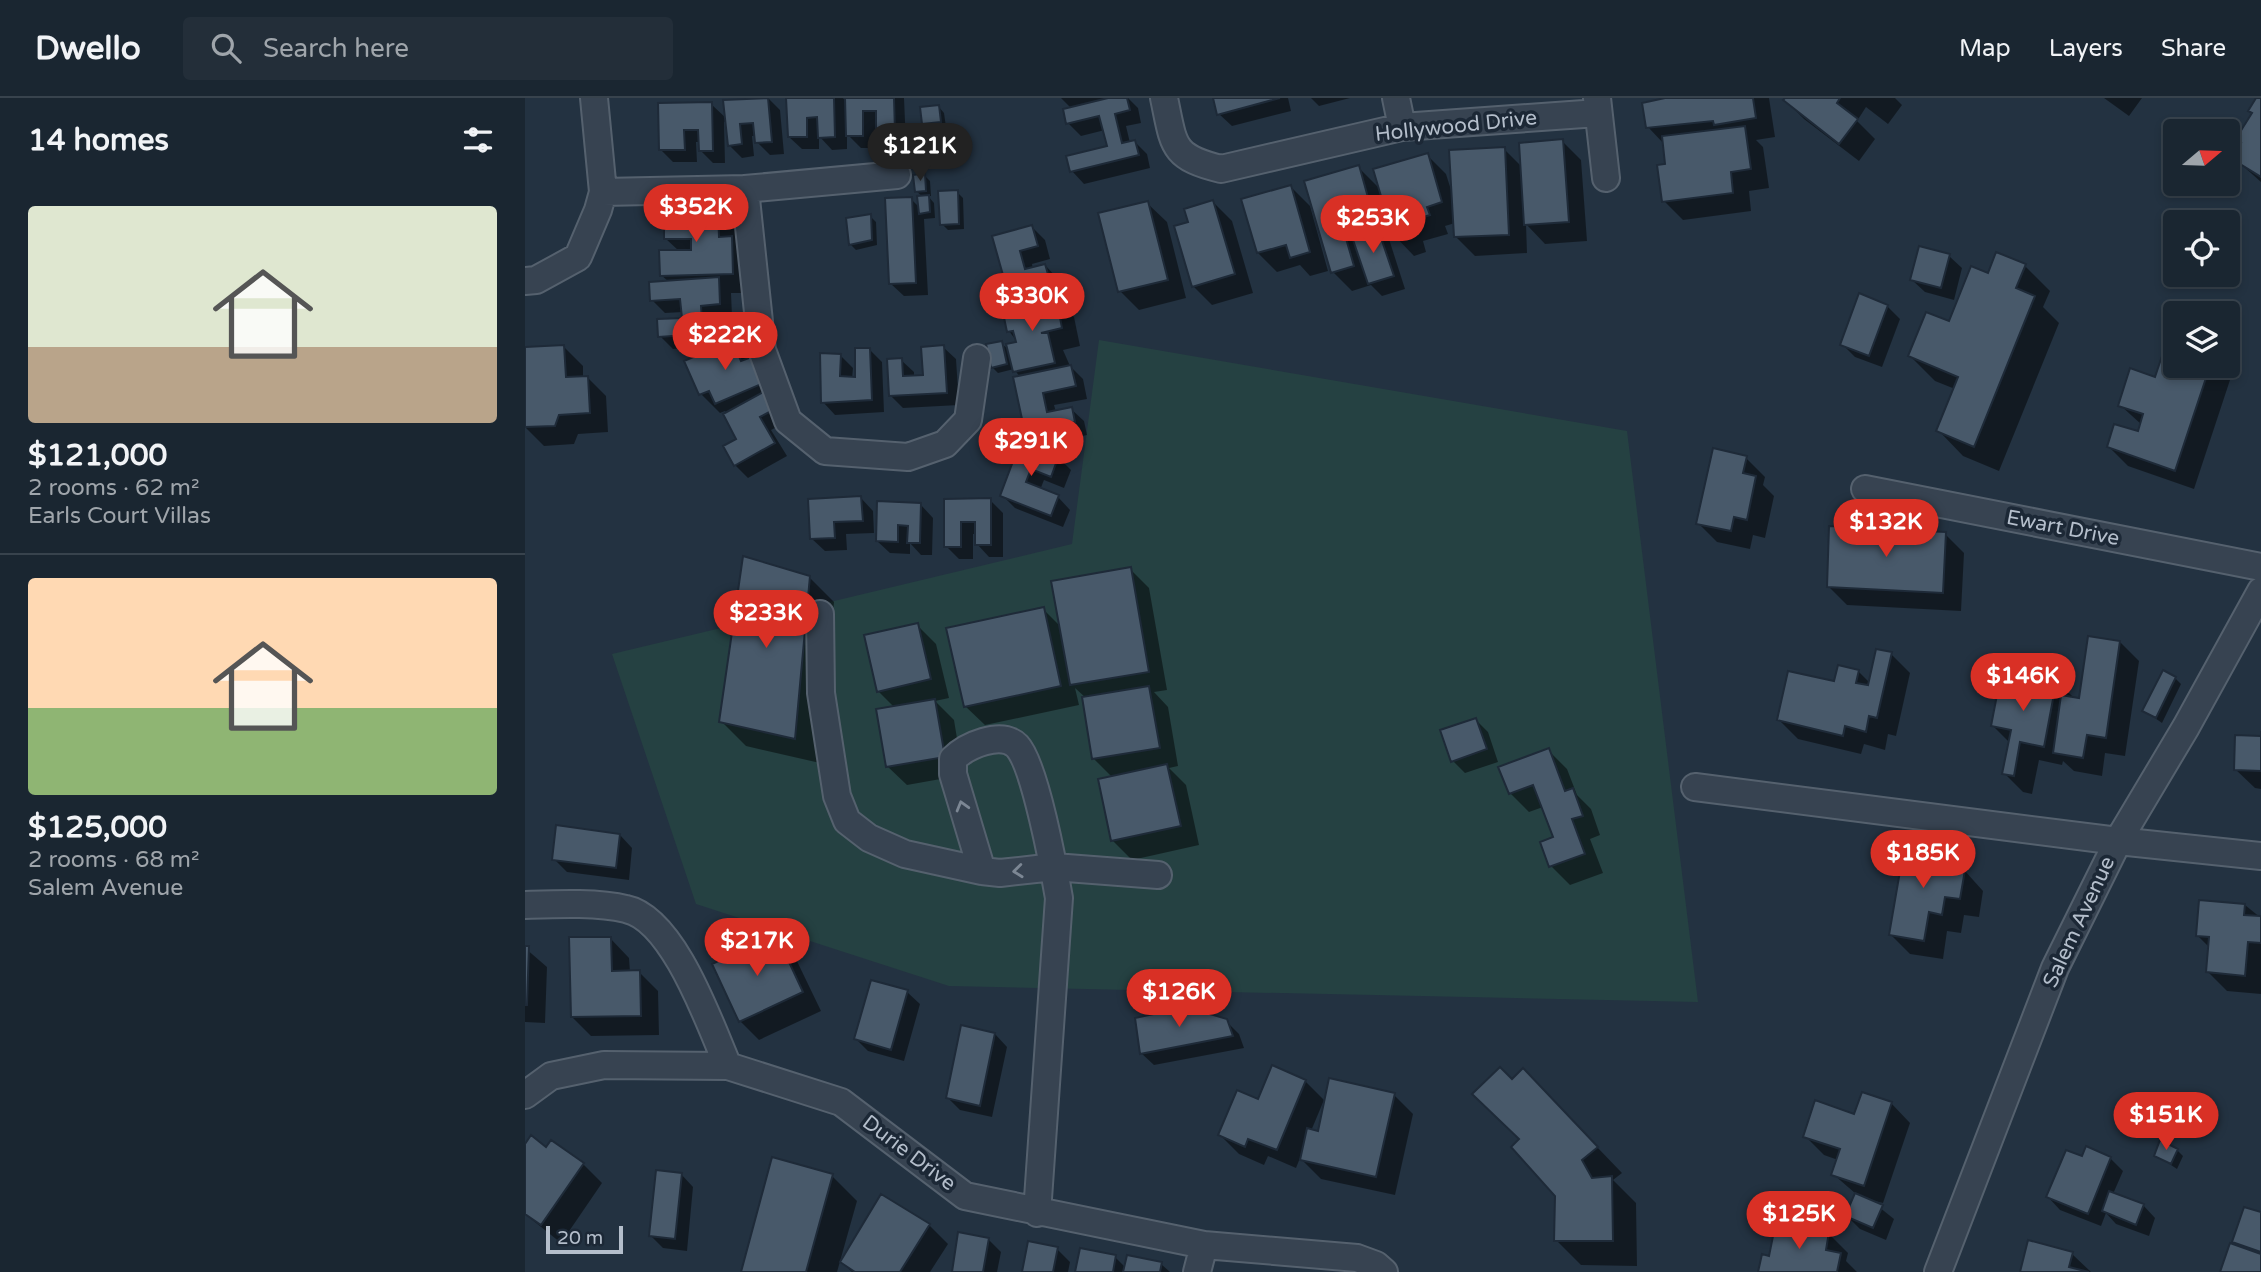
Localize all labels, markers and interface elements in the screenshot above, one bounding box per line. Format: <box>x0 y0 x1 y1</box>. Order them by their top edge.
search box <box>183 17 673 80</box>
text: Dwello <box>35 29 141 68</box>
icon: search <box>207 29 245 67</box>
text: Search here <box>263 33 409 64</box>
text: Map <box>1959 34 2011 63</box>
text: Layers <box>2049 34 2123 63</box>
text: Share <box>2161 34 2226 63</box>
street label: Hollywood Drive <box>1374 105 1538 147</box>
north arrow <box>2163 119 2240 196</box>
map controls <box>2163 119 2240 378</box>
icon: filters <box>459 121 497 159</box>
text: 14 homes <box>28 122 169 159</box>
pin: $121K <box>871 123 969 183</box>
text: $121K <box>884 132 956 160</box>
pin: $352K <box>647 184 745 244</box>
text: $352K <box>660 193 732 221</box>
pin: $253K <box>1324 195 1422 255</box>
text: $253K <box>1337 204 1409 232</box>
button: locate <box>2163 210 2240 287</box>
icon: home <box>200 251 326 377</box>
pin: $330K <box>983 274 1081 333</box>
text: $330K <box>996 282 1068 310</box>
button: layers <box>2163 301 2240 378</box>
pin: $222K <box>676 313 774 372</box>
text: $222K <box>689 321 761 349</box>
pin: $291K <box>982 418 1080 478</box>
text: $291K <box>995 427 1067 455</box>
text: $121,000 <box>28 437 167 474</box>
text: 2 rooms · 62 m² <box>28 474 199 502</box>
pin: $132K <box>1837 500 1935 559</box>
text: Earls Court Villas <box>28 502 211 530</box>
street label: Ewart Drive <box>2004 505 2122 551</box>
text: $132K <box>1850 508 1922 536</box>
pin: $233K <box>717 590 815 650</box>
text: $233K <box>730 599 802 627</box>
icon: home <box>200 623 326 749</box>
pin: $146K <box>1974 654 2072 713</box>
text: $146K <box>1987 662 2059 690</box>
one-way arrow <box>956 800 971 812</box>
text: $125,000 <box>28 809 167 846</box>
pin: $185K <box>1874 830 1972 890</box>
text: $185K <box>1887 839 1959 867</box>
text: 2 rooms · 68 m² <box>28 846 199 874</box>
street label: Salem Avenue <box>2038 852 2120 992</box>
one-way arrow <box>1012 863 1023 878</box>
text: Salem Avenue <box>28 874 183 902</box>
pin: $217K <box>708 918 806 978</box>
text: $217K <box>721 927 793 955</box>
pin: $126K <box>1130 970 1228 1029</box>
text: $126K <box>1143 978 1215 1006</box>
pin: $151K <box>2117 1093 2215 1152</box>
text: $151K <box>2130 1101 2202 1129</box>
street label: Durie Drive <box>857 1110 961 1196</box>
pin: $125K <box>1750 1192 1848 1251</box>
text: $125K <box>1763 1200 1835 1228</box>
scale bar <box>546 1223 623 1255</box>
text: 20 m <box>557 1227 603 1249</box>

